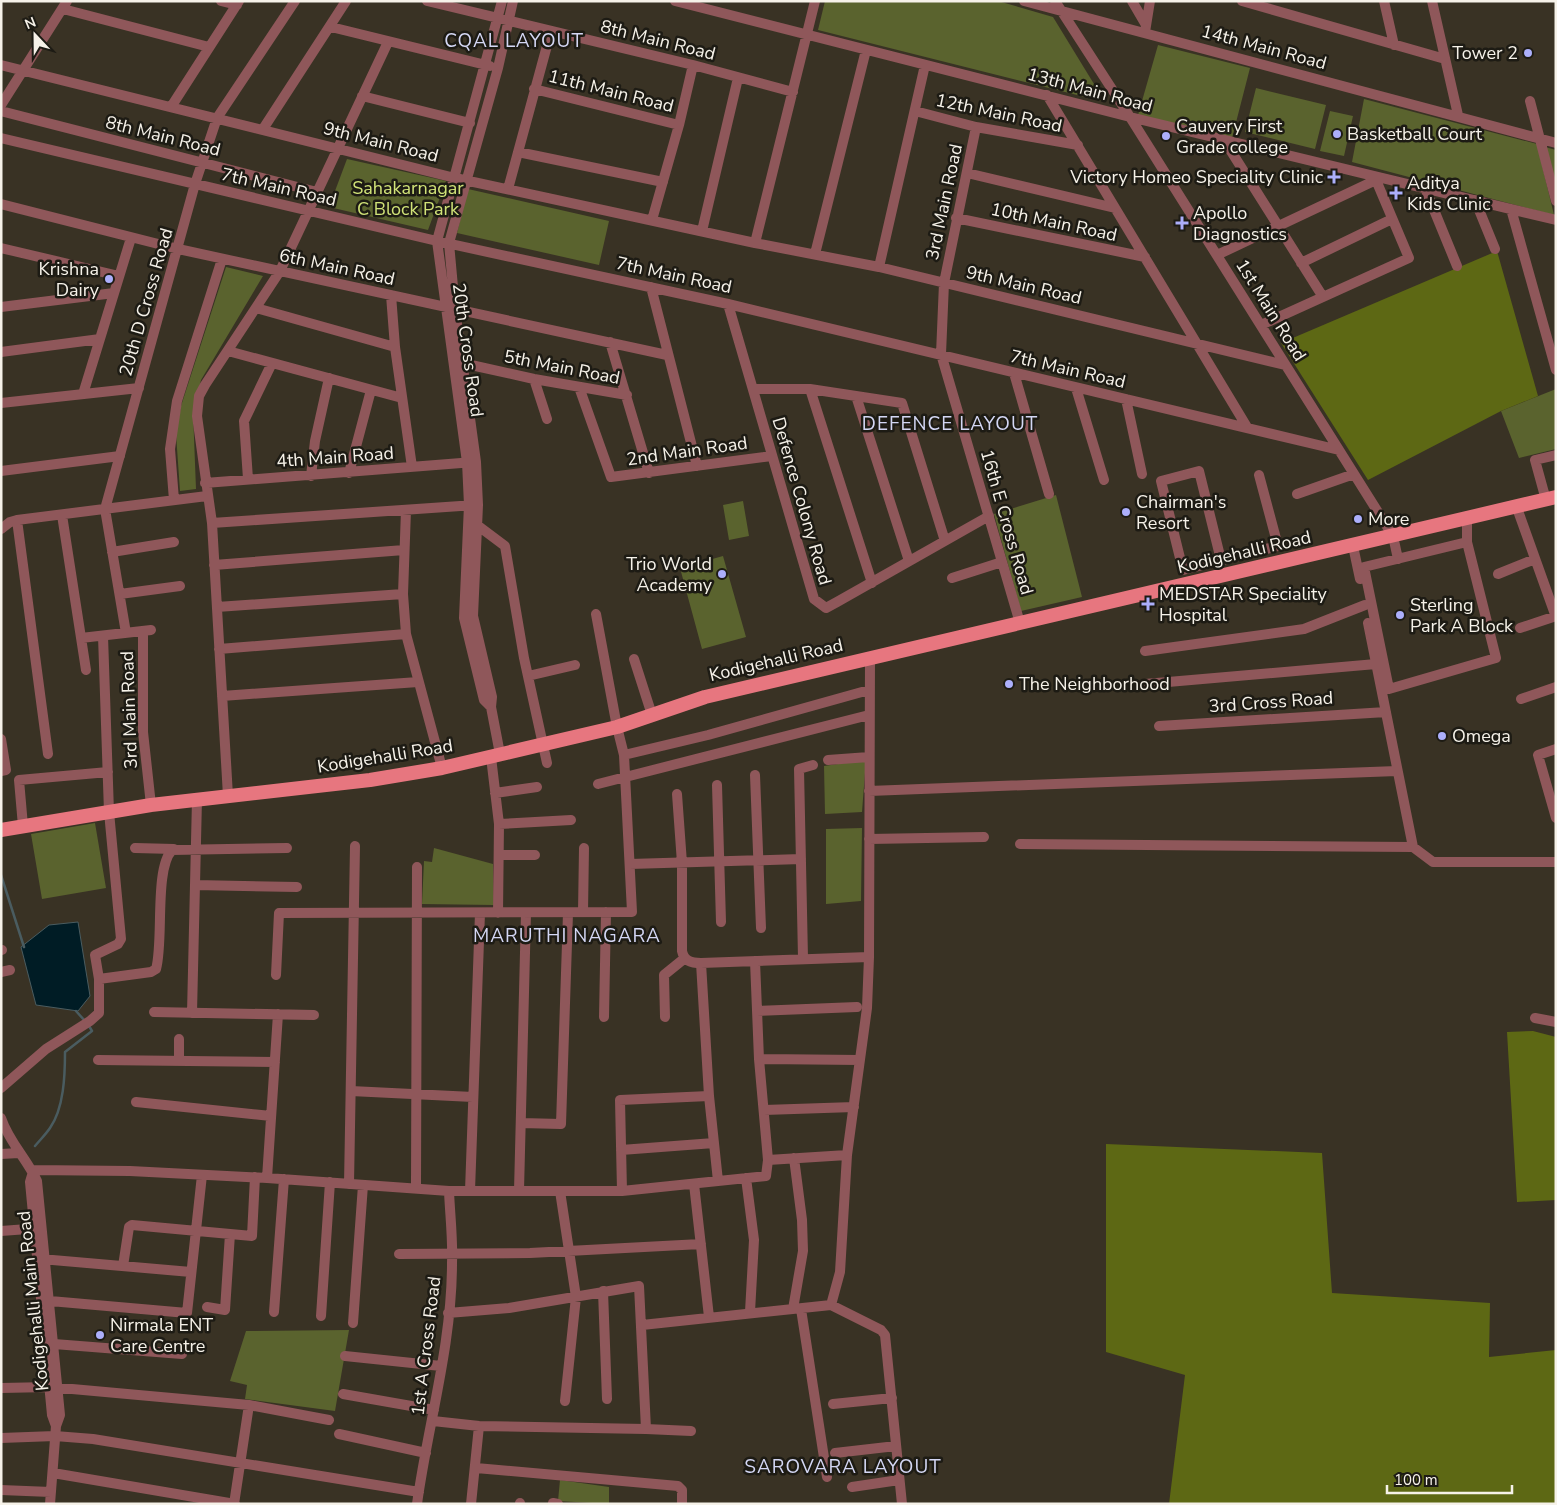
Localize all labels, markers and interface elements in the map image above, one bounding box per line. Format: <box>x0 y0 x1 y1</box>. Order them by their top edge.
north arrow <box>10 10 60 60</box>
text: N <box>22 13 39 34</box>
street label: 8th Main Road <box>598 14 718 66</box>
street label: 14th Main Road <box>1199 19 1329 75</box>
district label: CQAL LAYOUT <box>444 28 584 54</box>
place label: Tower 2 <box>1452 41 1518 65</box>
marker: Tower 2 <box>1522 47 1534 59</box>
street label: 13th Main Road <box>1025 62 1155 118</box>
street label: 11th Main Road <box>546 64 676 118</box>
street label: 12th Main Road <box>934 88 1064 138</box>
street label: 8th Main Road <box>103 110 223 162</box>
place label: Cauvery First Grade college <box>1176 114 1288 159</box>
street label: 9th Main Road <box>321 116 441 168</box>
place label: Basketball Court <box>1347 122 1483 146</box>
marker: Basketball Court <box>1331 128 1343 140</box>
marker: Cauvery First Grade college <box>1160 130 1172 142</box>
street label: 3rd Main Road <box>920 142 968 262</box>
street label: 7th Main Road <box>219 162 339 212</box>
place label: Victory Homeo Speciality Clinic <box>1069 165 1323 189</box>
marker: Victory Homeo Speciality Clinic <box>1327 170 1341 184</box>
place label: Aditya Kids Clinic <box>1407 171 1491 216</box>
park label: Sahakarnagar C Block Park <box>352 176 464 221</box>
marker: Aditya Kids Clinic <box>1389 186 1403 200</box>
street label: 10th Main Road <box>989 197 1119 247</box>
place label: Apollo Diagnostics <box>1193 201 1287 246</box>
marker: Apollo Diagnostics <box>1175 216 1189 230</box>
street label: 20th D Cross Road <box>113 225 179 379</box>
street label: 6th Main Road <box>277 243 397 291</box>
street label: 7th Main Road <box>614 251 734 299</box>
street label: 1st Main Road <box>1230 254 1312 366</box>
place label: Krishna Dairy <box>38 257 100 302</box>
street label: 9th Main Road <box>964 260 1084 310</box>
marker: Krishna Dairy <box>103 273 115 285</box>
street label: 20th Cross Road <box>447 281 489 419</box>
street label: 5th Main Road <box>502 344 622 390</box>
street label: 7th Main Road <box>1008 344 1128 394</box>
district label: DEFENCE LAYOUT <box>862 411 1038 437</box>
street label: Defence Colony Road <box>767 414 837 588</box>
street label: 2nd Main Road <box>625 431 749 471</box>
street label: 4th Main Road <box>275 441 395 473</box>
street label: 16th E Cross Road <box>975 447 1039 597</box>
place label: Chairman's Resort <box>1136 490 1226 535</box>
marker: Chairman's Resort <box>1120 506 1132 518</box>
place label: More <box>1368 507 1409 531</box>
marker: More <box>1352 513 1364 525</box>
street label: Kodigehalli Road <box>1175 525 1313 579</box>
place label: Trio World Academy <box>626 552 713 597</box>
marker: Trio World Academy <box>716 568 728 580</box>
place label: MEDSTAR Speciality Hospital <box>1159 582 1327 627</box>
place label: Sterling Park A Block <box>1410 593 1514 638</box>
marker: MEDSTAR Speciality Hospital <box>1141 597 1155 611</box>
marker: Sterling Park A Block <box>1394 609 1406 621</box>
street label: Kodigehalli Road <box>707 633 845 687</box>
street label: 3rd Main Road <box>115 651 143 769</box>
place label: The Neighborhood <box>1019 672 1170 696</box>
marker: The Neighborhood <box>1003 678 1015 690</box>
street label: 3rd Cross Road <box>1208 686 1334 718</box>
place label: Omega <box>1452 724 1511 748</box>
marker: Omega <box>1436 730 1448 742</box>
street label: Kodigehalli Road <box>315 733 455 779</box>
district label: MARUTHI NAGARA <box>473 923 661 949</box>
street label: Kodigehalli Main Road <box>12 1210 54 1392</box>
street label: 1st A Cross Road <box>406 1275 446 1417</box>
place label: Nirmala ENT Care Centre <box>110 1313 213 1358</box>
marker: Nirmala ENT Care Centre <box>94 1329 106 1341</box>
district label: SAROVARA LAYOUT <box>744 1454 942 1480</box>
scale bar <box>1387 1462 1512 1494</box>
text: 100 m <box>1394 1470 1438 1490</box>

